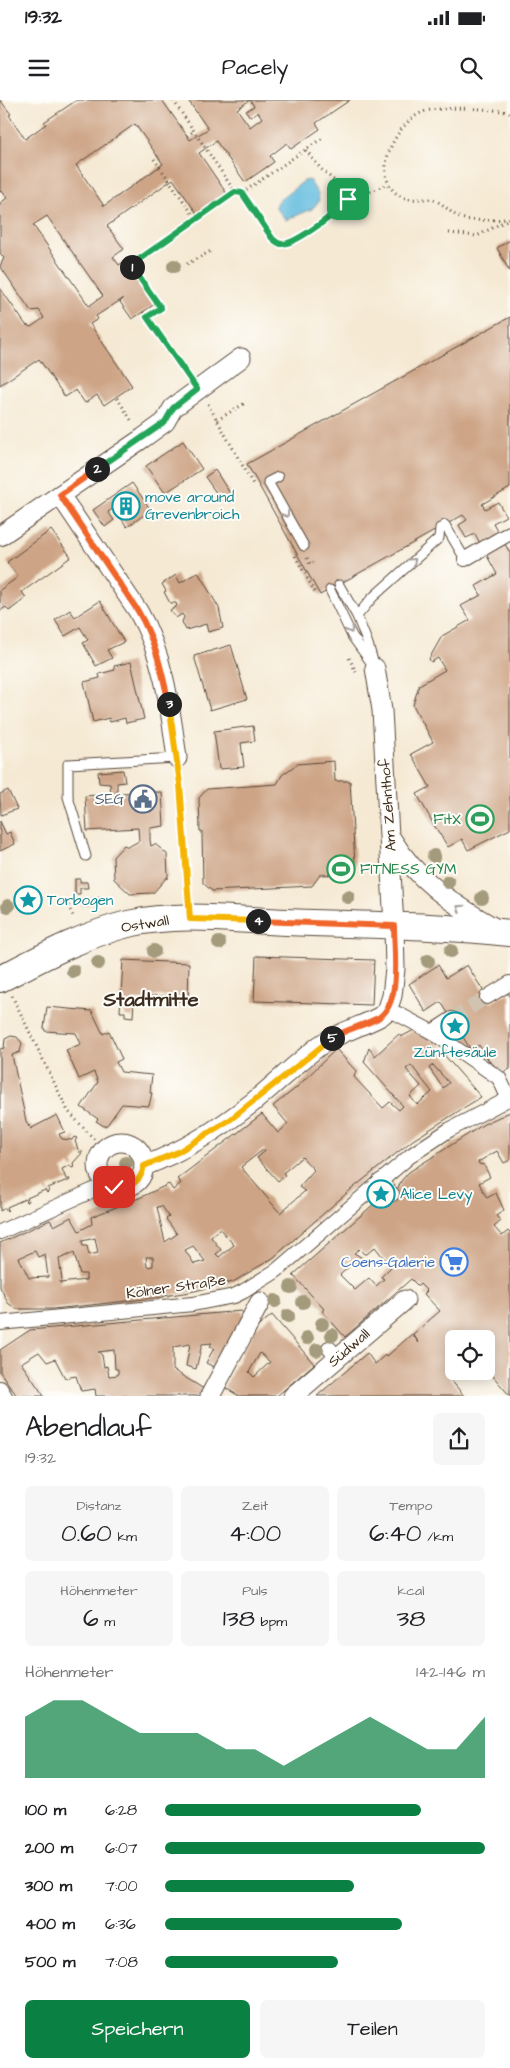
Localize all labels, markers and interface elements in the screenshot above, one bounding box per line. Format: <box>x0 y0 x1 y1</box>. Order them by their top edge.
text: 19:32 <box>25 4 62 31</box>
text: Pacely <box>222 52 288 83</box>
icon: menu <box>25 54 53 82</box>
icon: search <box>457 54 485 82</box>
pin <box>327 178 369 220</box>
icon: arrive <box>334 185 362 213</box>
pin: 1 <box>120 254 144 280</box>
text: 1 <box>132 257 133 277</box>
pin: 2 <box>84 456 110 482</box>
text: 2 <box>93 459 102 479</box>
place label: move around Grevenbroich <box>145 487 240 525</box>
building icon: move around Grevenbroich <box>111 491 141 521</box>
one-way arrow <box>280 509 290 518</box>
one-way arrow <box>407 558 416 567</box>
one-way arrow <box>344 625 354 634</box>
pin: 3 <box>156 692 182 716</box>
text: 3 <box>166 694 173 714</box>
street label: Am Zehnthof <box>374 758 402 852</box>
public building icon: SEG <box>128 784 158 814</box>
place label: SEG <box>95 789 125 810</box>
sports icon: FitX <box>465 804 495 834</box>
place label: FitX <box>433 809 461 830</box>
sports icon: FITNESS GYM <box>326 854 356 884</box>
place label: FITNESS GYM <box>360 859 456 880</box>
place icon: Torbogen <box>13 885 43 915</box>
place label: Torbogen <box>47 890 114 912</box>
one-way arrow <box>456 904 465 914</box>
pin: 4 <box>246 908 270 934</box>
street label: Ostwall <box>120 910 170 938</box>
text: 4 <box>254 911 263 931</box>
district label: Stadtmitte <box>102 986 199 1014</box>
place icon: Zünftesäule <box>440 1011 470 1041</box>
pin: 5 <box>320 1026 344 1050</box>
text: 5 <box>328 1028 337 1048</box>
place label: Zünftesäule <box>413 1042 497 1063</box>
pin <box>93 1166 135 1208</box>
icon: check <box>100 1173 128 1201</box>
place icon: Alice Levy <box>366 1179 396 1209</box>
place label: Alice Levy <box>400 1184 472 1206</box>
supermarket icon: Coens-Galerie <box>439 1247 469 1277</box>
place label: Coens-Galerie <box>341 1252 435 1273</box>
street label: Kölner Straße <box>125 1270 227 1304</box>
street label: Südwall <box>323 1324 375 1372</box>
map controls <box>445 1330 495 1380</box>
button: locate <box>445 1330 495 1380</box>
text: Abendlauf <box>25 1408 152 1447</box>
button: share <box>433 1413 485 1465</box>
text: 19:32 <box>25 1447 56 1469</box>
text: Distanz <box>77 1496 121 1516</box>
text: Zeit <box>242 1496 268 1516</box>
text: Tempo <box>390 1496 432 1516</box>
text: 0.60 <box>61 1516 112 1551</box>
text: 4:00 <box>229 1516 281 1551</box>
text: 6:40 <box>369 1516 422 1551</box>
text: km <box>112 1527 137 1547</box>
text: /km <box>422 1527 453 1547</box>
text: Höhenmeter <box>60 1581 138 1601</box>
text: Puls <box>242 1581 268 1601</box>
text: kcal <box>398 1581 424 1601</box>
text: 6 <box>83 1601 99 1636</box>
text: 138 <box>223 1601 255 1636</box>
text: 38 <box>397 1601 425 1636</box>
text: m <box>99 1612 115 1632</box>
text: bpm <box>255 1612 287 1632</box>
text: Höhenmeter <box>25 1661 113 1683</box>
text: 142–146 m <box>416 1661 485 1683</box>
text: 100 m <box>25 1799 66 1821</box>
text: 6:28 <box>105 1799 137 1821</box>
text: 200 m <box>25 1837 73 1859</box>
text: 6:07 <box>105 1837 138 1859</box>
text: 300 m <box>25 1875 72 1897</box>
text: 7:00 <box>105 1875 138 1897</box>
text: 400 m <box>25 1913 75 1935</box>
text: 6:36 <box>105 1913 136 1935</box>
text: 500 m <box>25 1951 75 1973</box>
text: 7:08 <box>105 1951 138 1973</box>
button: Speichern <box>25 2000 250 2058</box>
button: Teilen <box>260 2000 485 2058</box>

